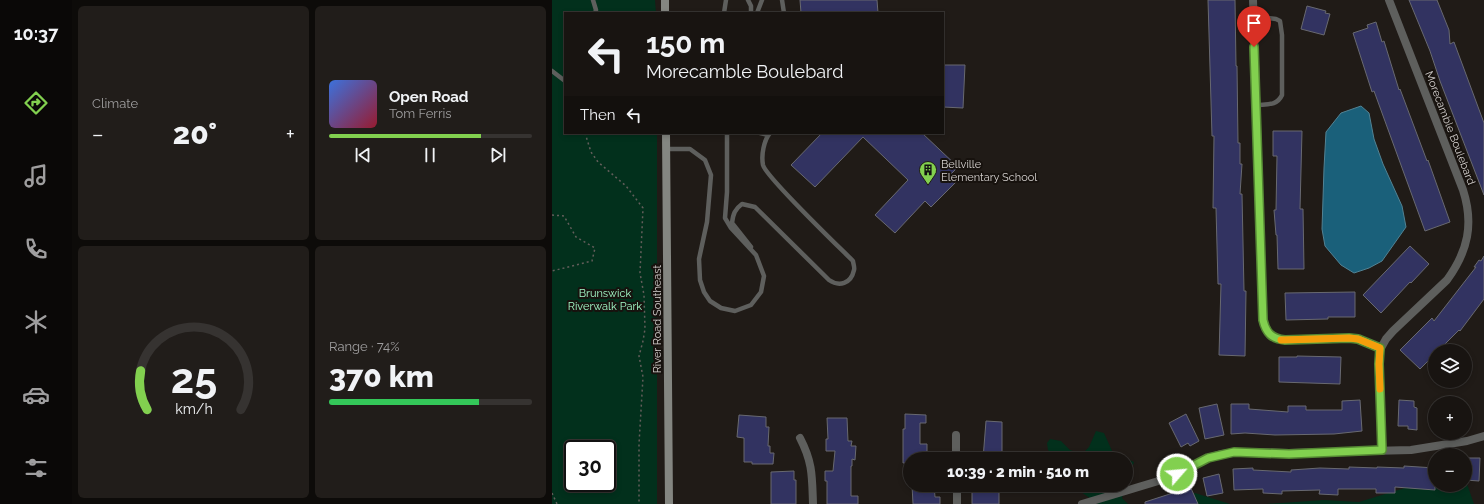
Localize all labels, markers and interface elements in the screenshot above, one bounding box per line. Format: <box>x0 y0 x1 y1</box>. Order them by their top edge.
pin <box>1237 6 1271 47</box>
icon: arrive <box>1243 12 1265 34</box>
text: 10:37 <box>14 23 58 44</box>
text: 150 m <box>646 27 725 60</box>
icon: left <box>580 28 632 80</box>
text: Morecamble Boulebard <box>646 61 843 82</box>
street label: Morecamble Boulebard <box>1422 69 1478 187</box>
text: Open Road <box>389 88 469 106</box>
icon: directions <box>22 89 50 117</box>
text: Climate <box>92 96 138 111</box>
icon: left <box>623 104 645 126</box>
text: Tom Ferris <box>389 106 452 121</box>
text: Then <box>580 106 615 124</box>
text: 20° <box>173 116 217 151</box>
text: − <box>92 121 104 147</box>
text: + <box>286 121 295 147</box>
icon: previous <box>352 144 374 166</box>
icon: pause <box>419 144 441 166</box>
icon: next <box>487 144 509 166</box>
place label: Bellville Elementary School <box>941 158 1037 184</box>
building icon: Bellville Elementary School <box>918 160 938 185</box>
icon: music <box>22 162 50 190</box>
icon: phone <box>22 235 50 263</box>
street label: River Road Southeast <box>651 264 664 373</box>
park label: Brunswick Riverwalk Park <box>568 287 642 313</box>
icon: climate <box>22 308 50 336</box>
text: Range · 74% <box>329 339 399 354</box>
map controls <box>1428 344 1472 492</box>
button: layers <box>1428 344 1472 388</box>
text: 25 <box>170 354 217 403</box>
text: 370 km <box>329 359 434 394</box>
icon: car <box>22 381 50 409</box>
button: + <box>1428 396 1472 440</box>
text: km/h <box>175 401 212 417</box>
speed limit sign: 30 <box>564 440 616 492</box>
button: − <box>1428 448 1472 492</box>
position arrow <box>1156 453 1198 495</box>
icon: filters <box>22 454 50 482</box>
text: 10:39 · 2 min · 510 m <box>947 463 1089 481</box>

